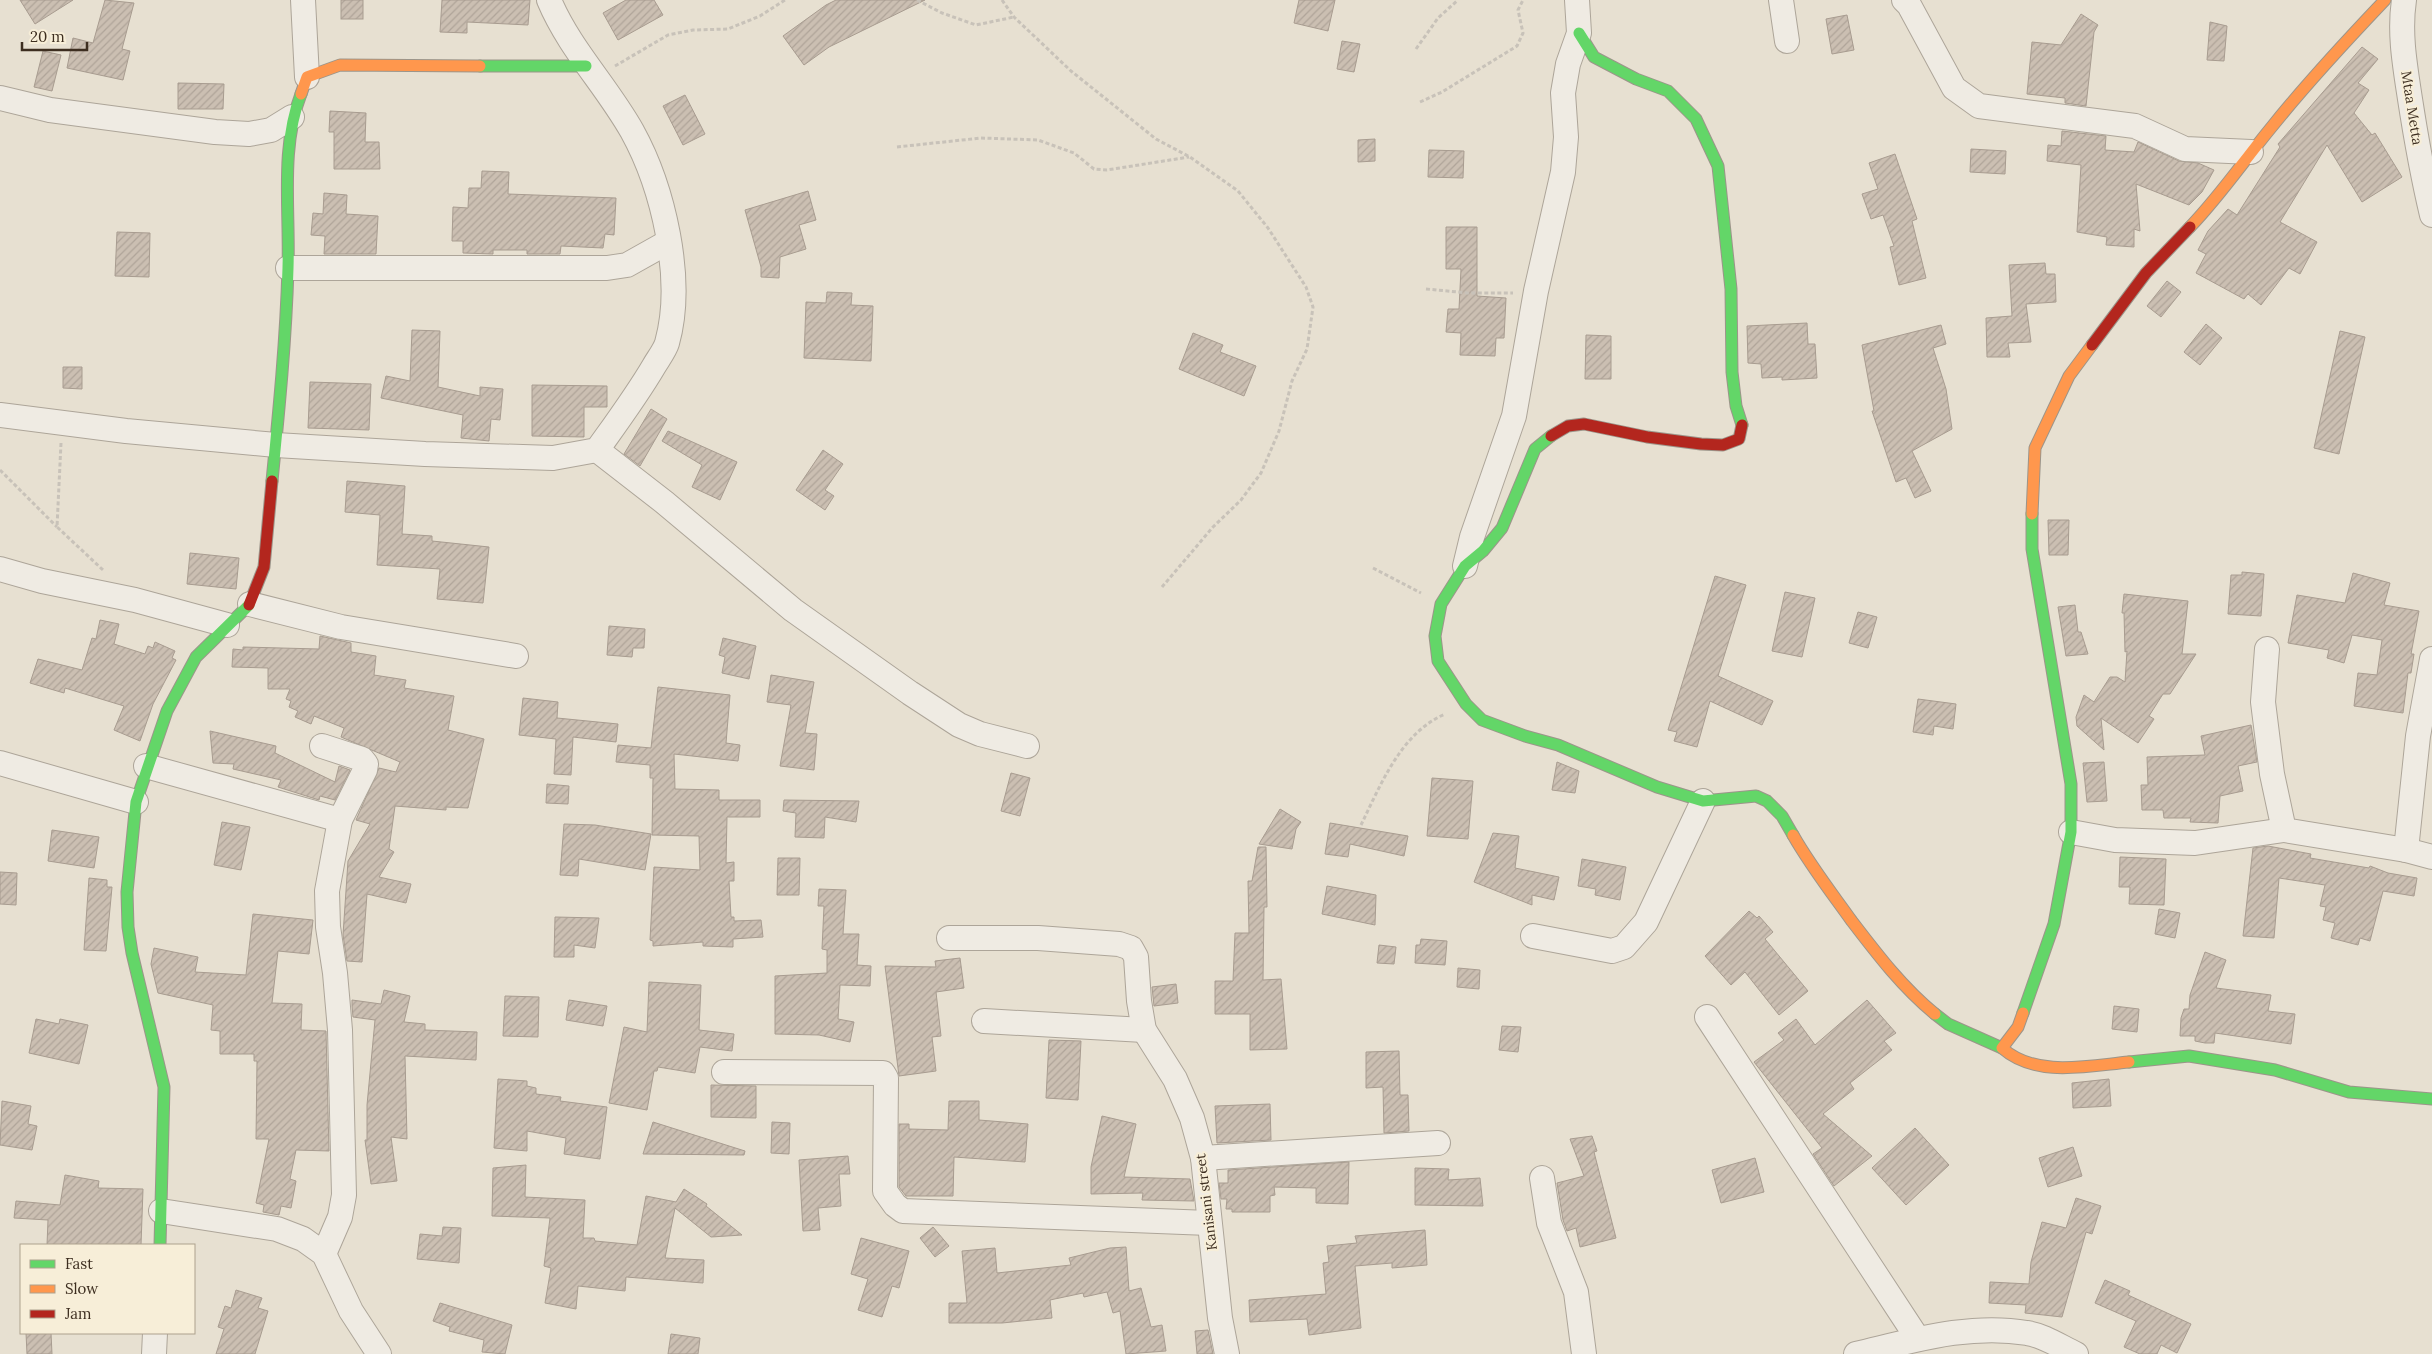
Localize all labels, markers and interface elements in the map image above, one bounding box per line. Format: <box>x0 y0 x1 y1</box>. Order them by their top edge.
scale bar <box>22 20 88 52</box>
text: 20 m <box>30 27 65 46</box>
street label: Mtaa Metta <box>2397 70 2427 146</box>
street label: Kanisani street <box>1191 1152 1221 1251</box>
legend <box>20 1244 195 1334</box>
text: Fast <box>65 1254 93 1273</box>
text: Slow <box>65 1279 98 1298</box>
text: Jam <box>64 1304 92 1323</box>

